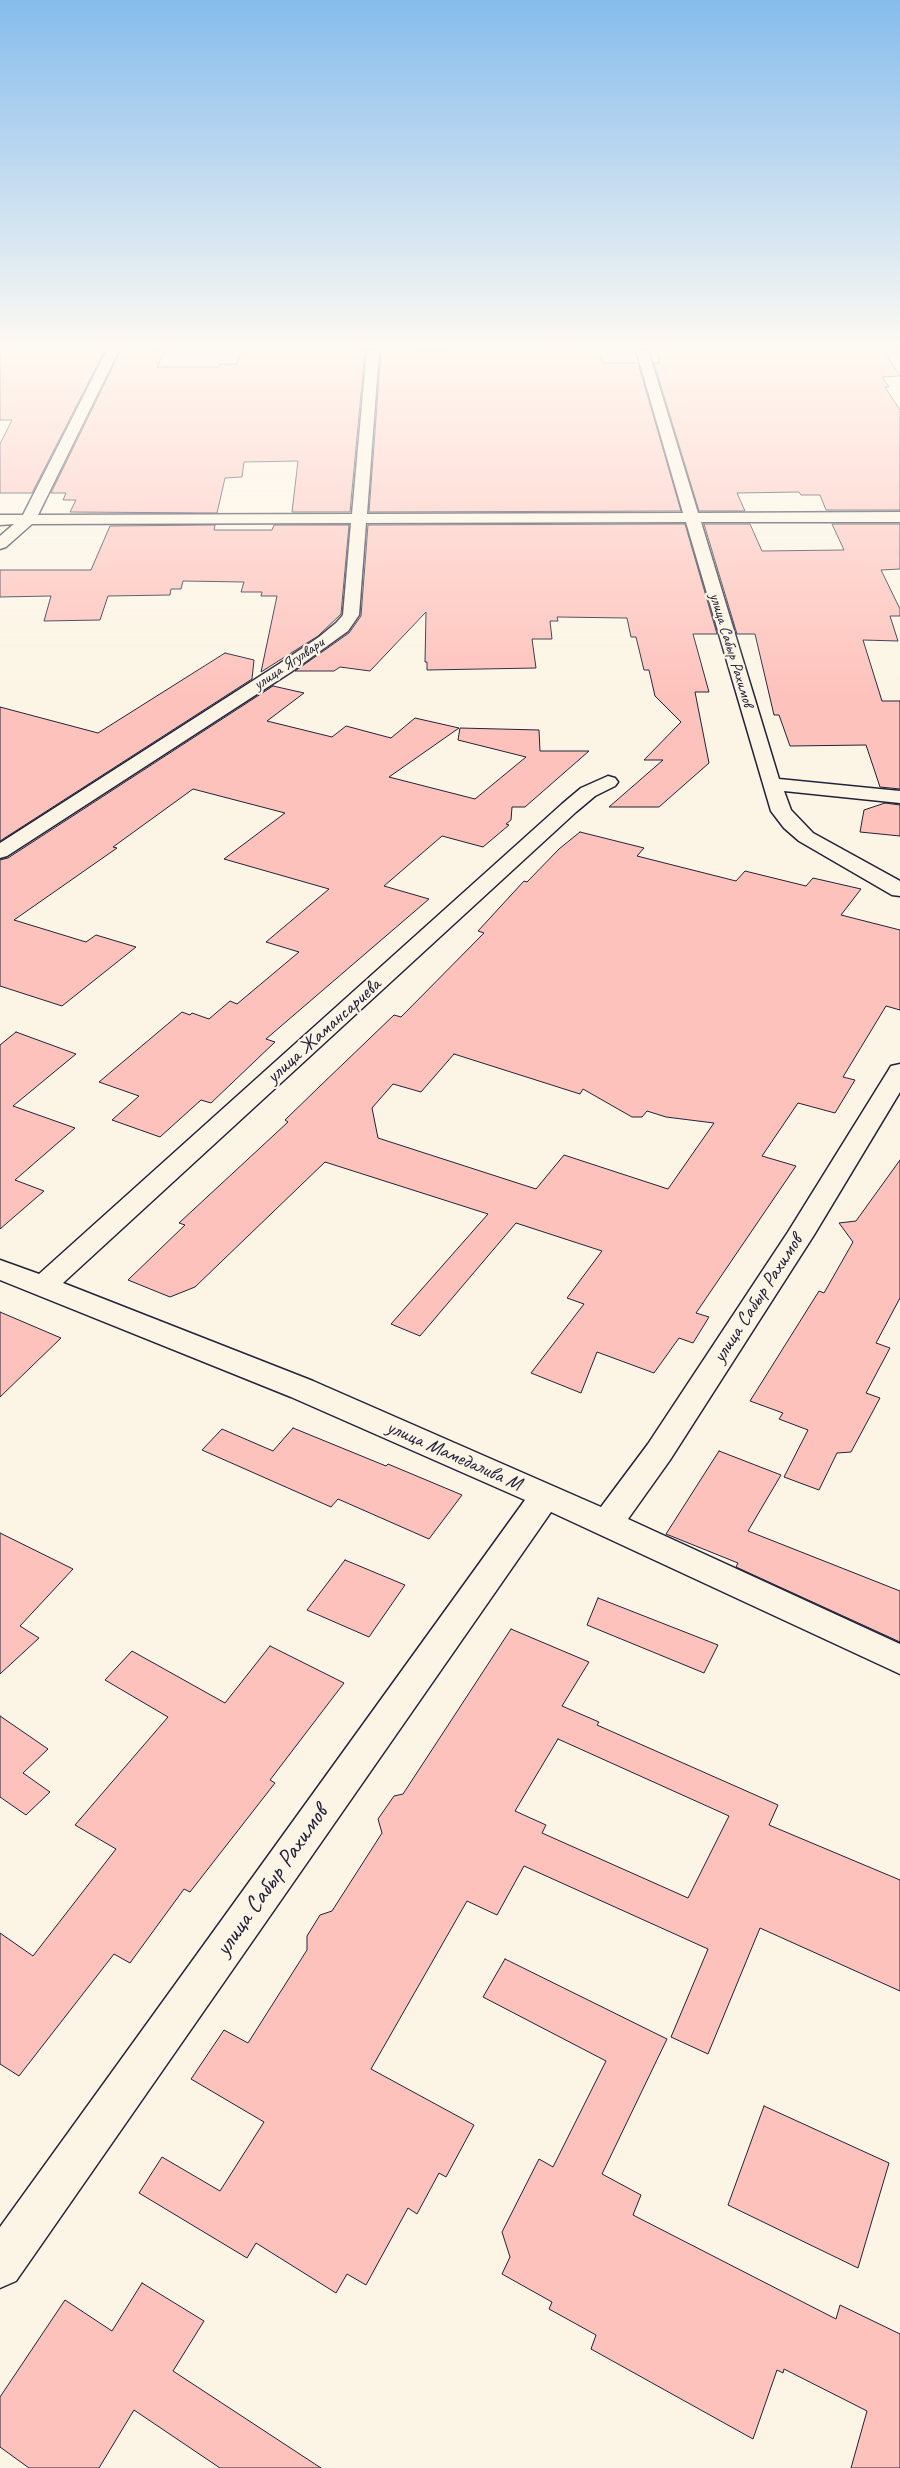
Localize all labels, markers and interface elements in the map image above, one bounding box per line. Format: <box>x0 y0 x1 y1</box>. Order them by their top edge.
street label: улица Сабыр Рахимов <box>705 591 757 709</box>
street label: улица Ягулвари <box>250 633 328 695</box>
street label: улица Жамансариева <box>262 973 386 1089</box>
street label: улица Сабыр Рахимов <box>708 1230 808 1368</box>
street label: улица Мамедалива М <box>383 1416 525 1496</box>
street label: улица Сабыр Рахимов <box>209 1800 335 1962</box>

